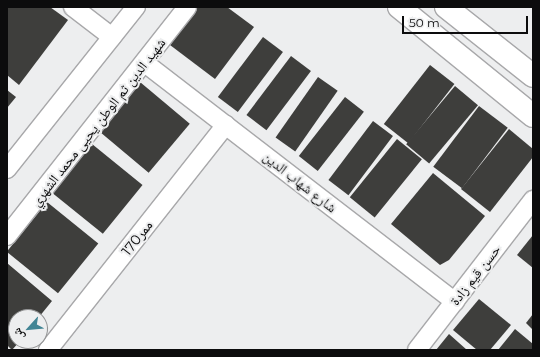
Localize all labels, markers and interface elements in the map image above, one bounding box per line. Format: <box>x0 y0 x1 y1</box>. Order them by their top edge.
scale bar <box>404 8 530 34</box>
text: 50 m <box>409 15 440 30</box>
street label: شهيد الدين ثم الوطن يحيى محمد الشهري <box>27 35 169 209</box>
street label: شارع شهاب الدين <box>260 148 340 216</box>
street label: ممر170 <box>118 217 156 259</box>
street label: حسن قيم زادة <box>446 241 504 309</box>
north arrow <box>8 309 48 349</box>
text: ش <box>9 326 27 342</box>

